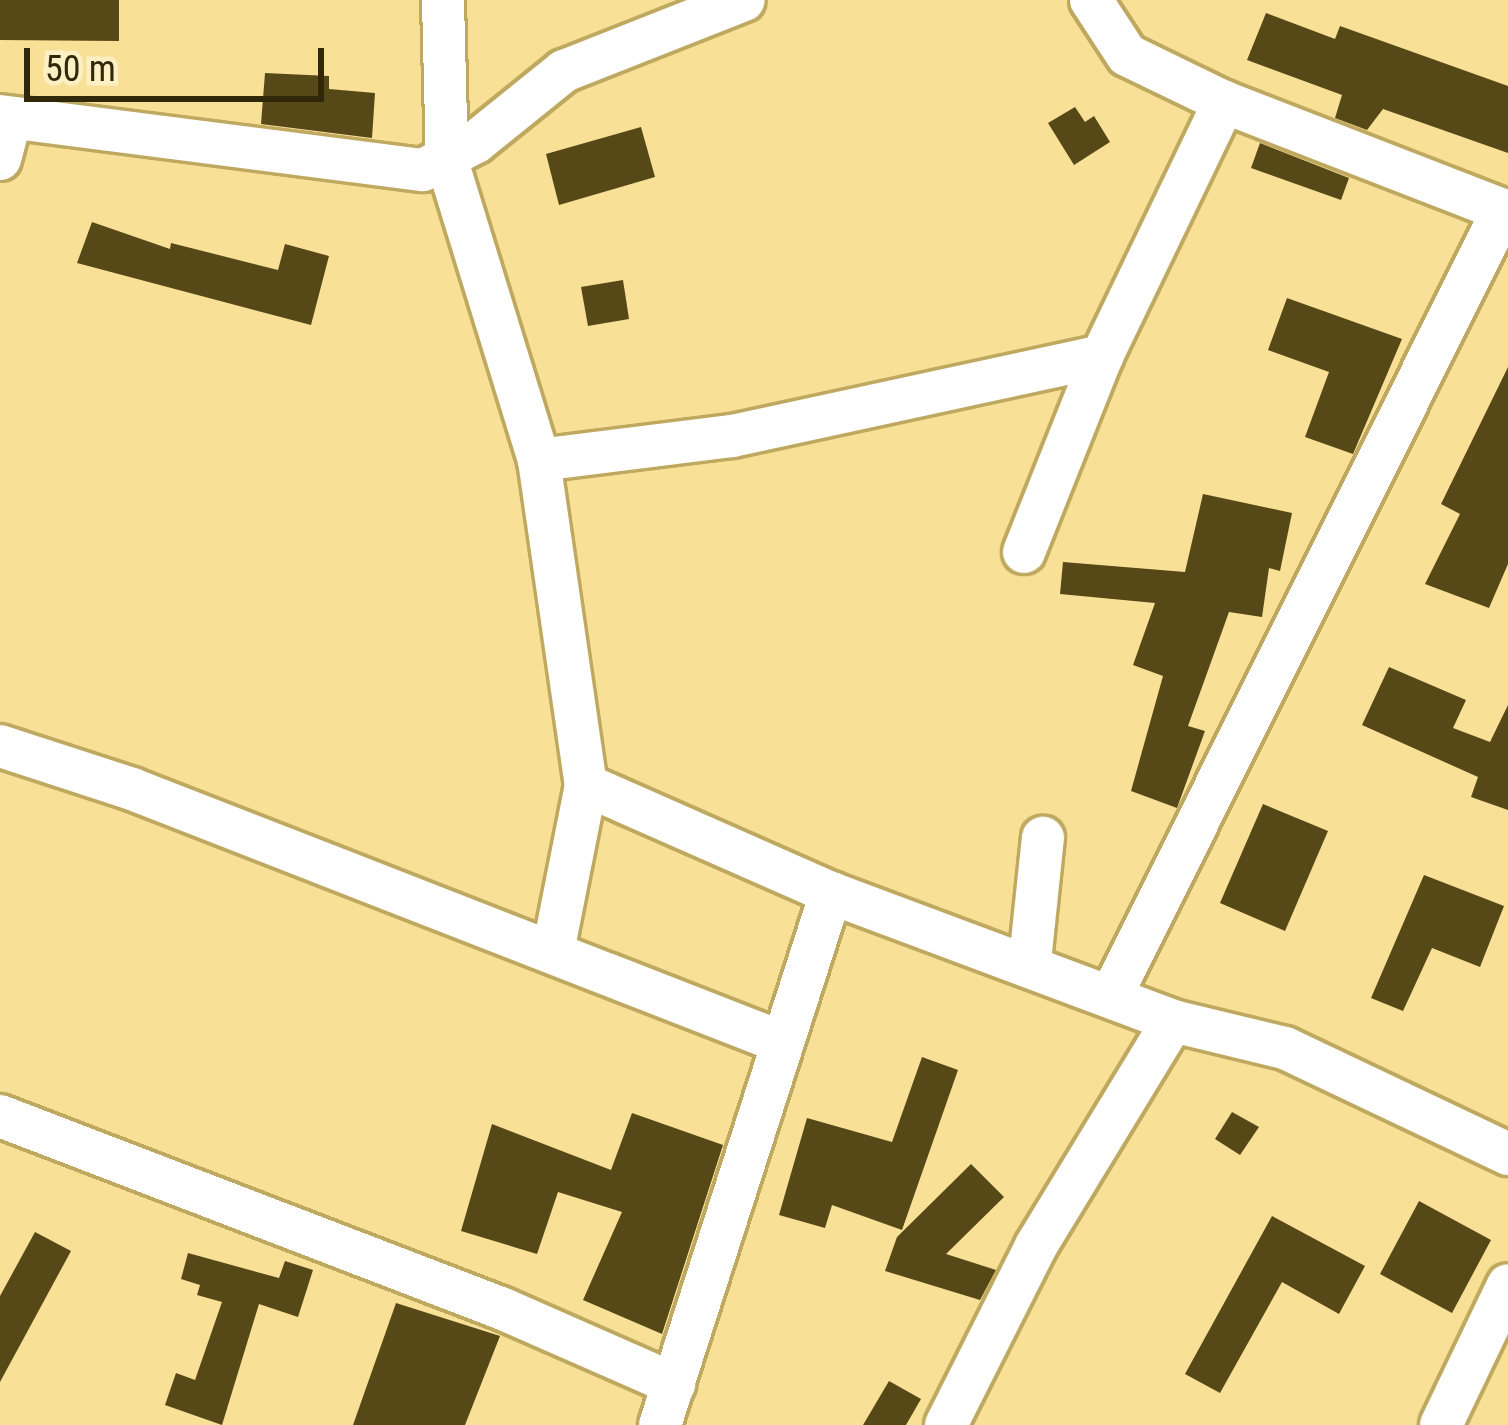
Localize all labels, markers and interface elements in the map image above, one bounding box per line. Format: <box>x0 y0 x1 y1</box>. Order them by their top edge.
scale bar <box>30 24 330 98</box>
text: 50 m <box>45 48 116 90</box>

